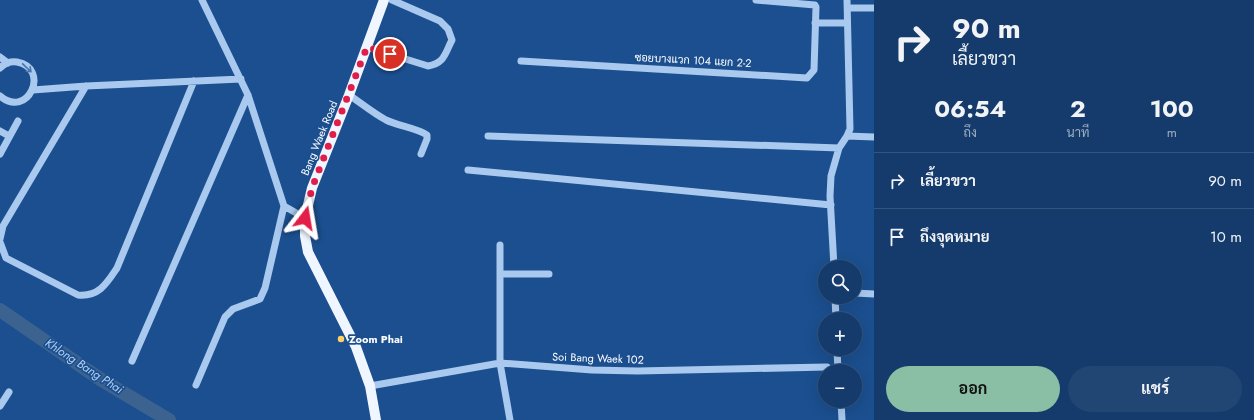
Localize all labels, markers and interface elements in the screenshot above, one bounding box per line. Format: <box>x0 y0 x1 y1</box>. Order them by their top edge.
text: 90 m <box>952 8 1021 49</box>
icon: right <box>886 16 938 68</box>
pin <box>373 37 407 71</box>
icon: arrive <box>379 43 401 65</box>
text: เลี้ยวขวา <box>952 46 1016 72</box>
street label: ซอยบางแวก 104 แยก 2-2 <box>634 49 752 71</box>
one-way arrow <box>22 63 32 73</box>
text: 06:54 <box>934 91 1006 126</box>
text: 2 <box>1070 91 1086 126</box>
text: 100 <box>1150 91 1194 126</box>
street label: Bang Waek Road <box>297 98 341 178</box>
text: ถึง <box>963 123 977 142</box>
text: นาที <box>1066 123 1090 142</box>
text: m <box>1167 123 1177 142</box>
icon: right <box>886 170 908 192</box>
text: เลี้ยวขวา <box>920 170 976 192</box>
text: 90 m <box>1208 170 1242 192</box>
position arrow <box>284 197 326 239</box>
icon: arrive <box>886 226 908 248</box>
text: ถึงจุดหมาย <box>920 226 990 248</box>
text: 10 m <box>1210 226 1242 248</box>
map controls <box>818 260 862 408</box>
button: search <box>818 260 862 304</box>
button: + <box>818 312 862 356</box>
place label: Zoom Phai <box>349 331 403 347</box>
water label: Khlong Bang Phai <box>41 334 127 399</box>
marker: Zoom Phai <box>336 334 346 344</box>
street label: Soi Bang Waek 102 <box>552 348 644 368</box>
button: − <box>818 364 862 408</box>
button: ออก <box>886 366 1060 412</box>
button: แชร์ <box>1068 366 1242 412</box>

